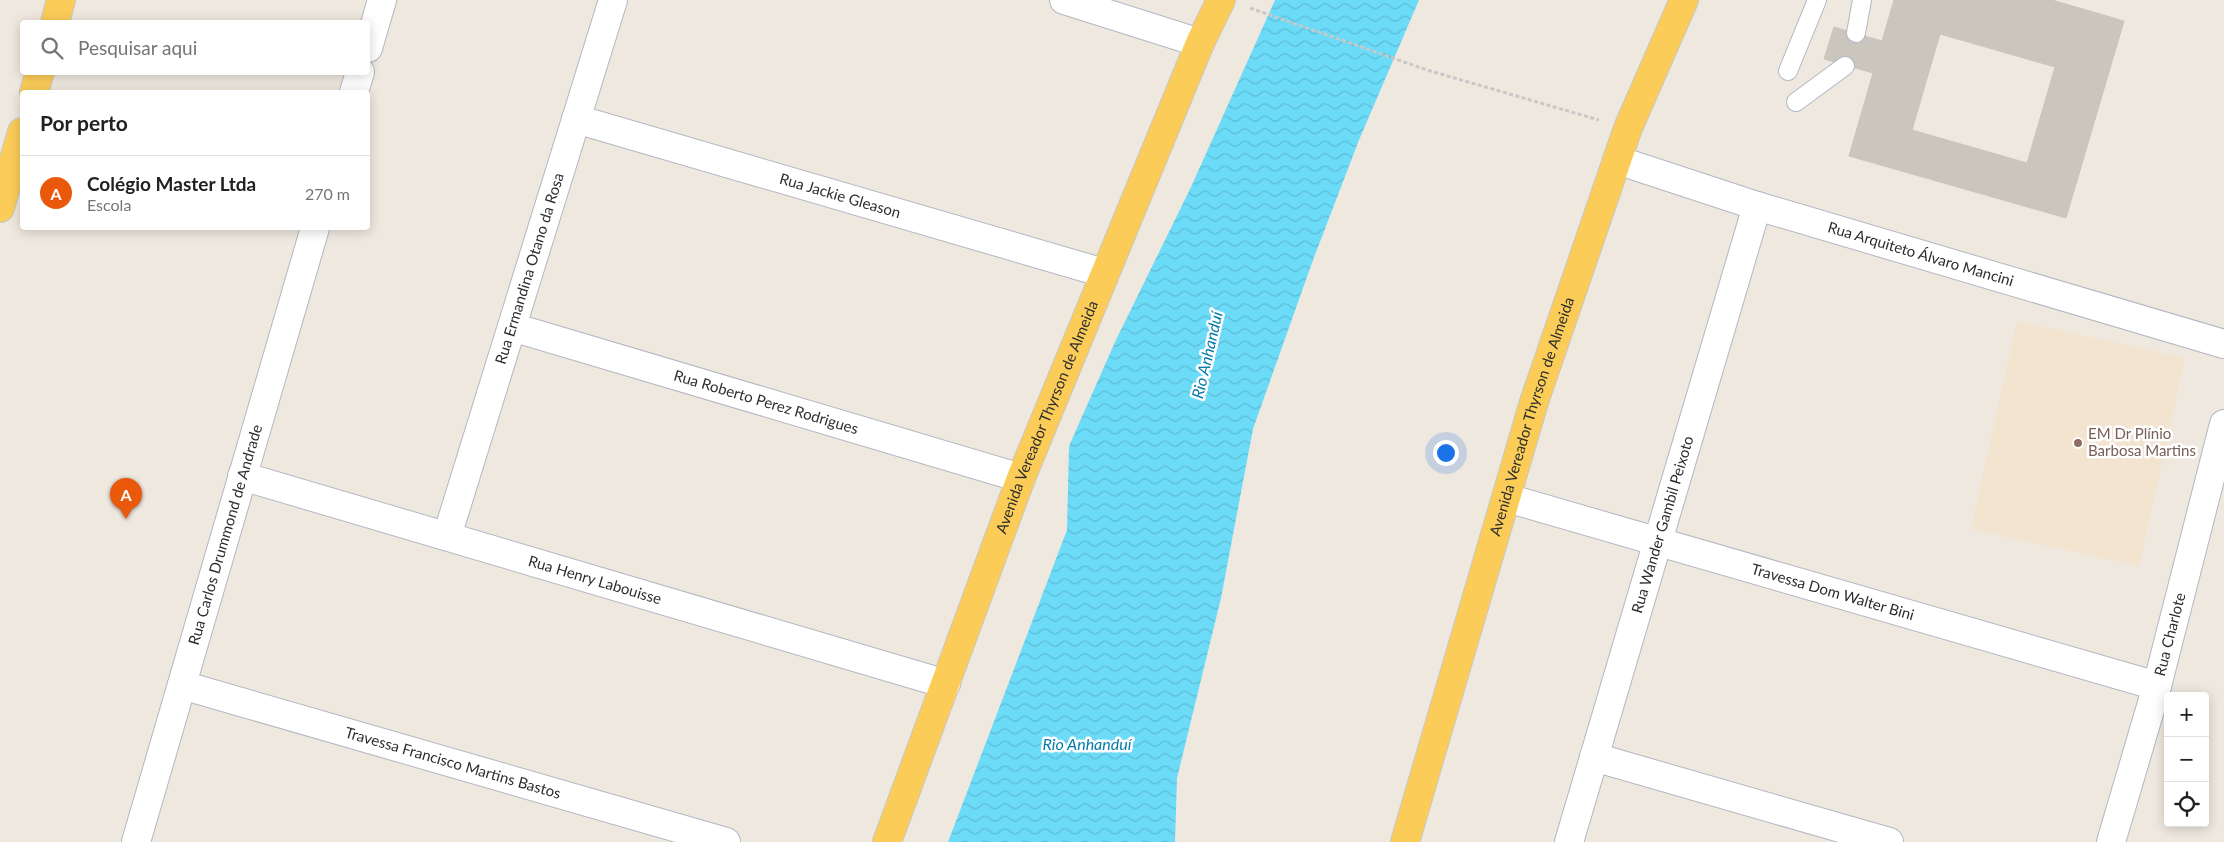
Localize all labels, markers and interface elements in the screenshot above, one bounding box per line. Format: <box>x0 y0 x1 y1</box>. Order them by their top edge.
search box <box>20 20 370 75</box>
icon: search <box>38 34 66 62</box>
text: Pesquisar aqui <box>78 36 197 59</box>
text: Por perto <box>40 110 128 135</box>
street label: Rua Jackie Gleason <box>778 169 903 221</box>
street label: Rua Ermandina Otano da Rosa <box>491 170 567 366</box>
text: Colégio Master Ltda <box>87 172 256 195</box>
text: A <box>50 184 62 203</box>
text: 270 m <box>305 184 350 203</box>
text: Escola <box>87 195 131 214</box>
street label: Rua Arquiteto Álvaro Mancini <box>1826 217 2016 289</box>
street label: Avenida Vereador Thyrson de Almeida <box>1485 294 1577 538</box>
street label: Avenida Vereador Thyrson de Almeida <box>991 298 1101 536</box>
water label: Rio Anhanduí <box>1187 308 1226 400</box>
street label: Rua Roberto Perez Rodrigues <box>672 366 861 437</box>
street label: Rua Carlos Drummond de Andrade <box>184 422 265 647</box>
place label: EM Dr Plínio Barbosa Martins <box>2088 424 2196 459</box>
street label: Rua Wander Gambil Peixoto <box>1627 433 1697 615</box>
marker: EM Dr Plínio Barbosa Martins <box>2072 437 2084 449</box>
your location <box>1433 440 1459 466</box>
pin: A <box>110 478 142 519</box>
street label: Rua Henry Labouisse <box>526 551 664 608</box>
street label: Travessa Dom Walter Bini <box>1749 559 1916 623</box>
street label: Rua Charlote <box>2150 590 2189 678</box>
map controls <box>2164 692 2209 827</box>
button: + <box>2164 692 2209 737</box>
street label: Travessa Francisco Martins Bastos <box>343 723 563 802</box>
water label: Rio Anhanduí <box>1043 734 1133 753</box>
button: − <box>2164 737 2209 782</box>
button: locate <box>2164 782 2209 827</box>

